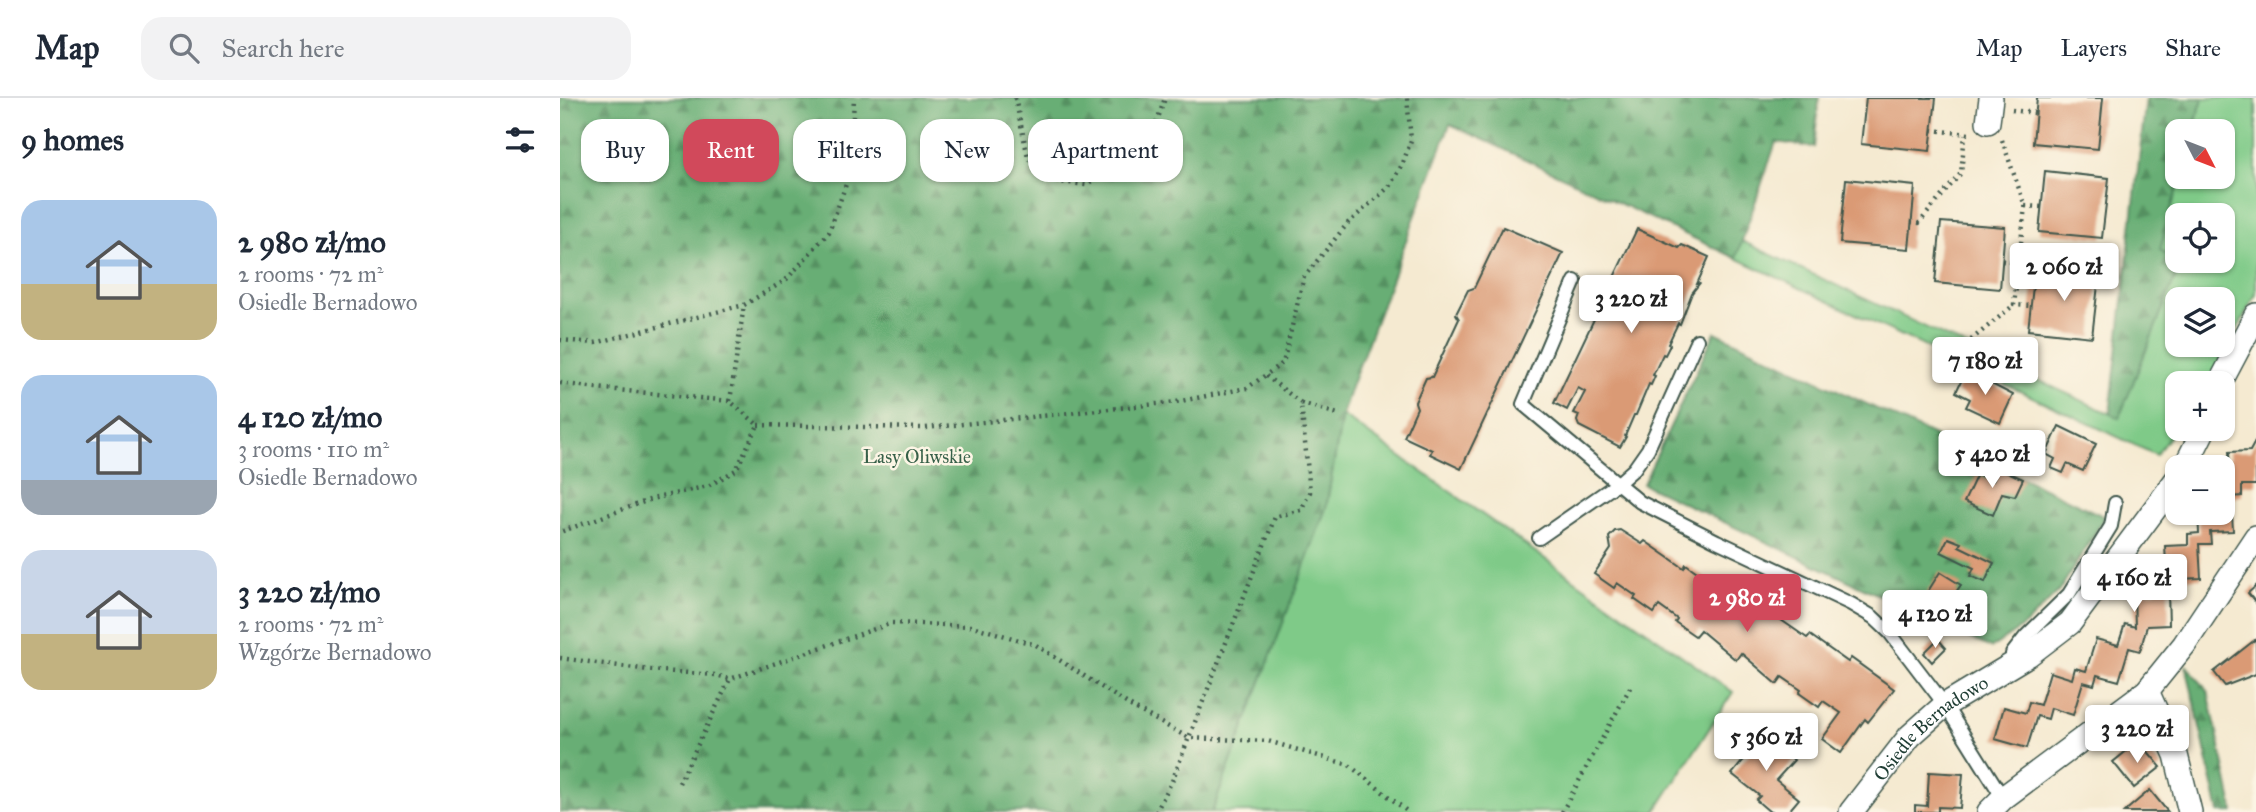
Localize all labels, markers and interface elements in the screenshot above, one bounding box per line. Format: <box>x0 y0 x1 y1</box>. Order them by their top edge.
search box <box>141 17 631 80</box>
text: Map <box>35 28 99 68</box>
icon: search <box>165 29 203 67</box>
text: Search here <box>221 32 345 64</box>
text: Map <box>1976 33 2023 63</box>
text: Layers <box>2061 33 2127 63</box>
text: Share <box>2165 33 2221 63</box>
chip: Buy <box>581 119 669 182</box>
chip: Rent <box>683 119 779 182</box>
chip: Filters <box>793 119 906 182</box>
chip: New <box>920 119 1014 182</box>
chip: Apartment <box>1028 119 1183 182</box>
north arrow <box>2165 119 2235 189</box>
map controls <box>2165 119 2235 525</box>
icon: filters <box>501 121 539 159</box>
text: 9 homes <box>21 122 124 158</box>
button: locate <box>2165 203 2235 273</box>
text: 2 980 zł/mo <box>238 224 386 260</box>
icon: home <box>77 228 161 312</box>
pin: 2 060 zł <box>1992 244 2136 303</box>
text: 2 060 zł <box>2026 252 2102 280</box>
text: 2 rooms · 72 m² <box>238 260 383 288</box>
pin: 3 220 zł <box>1559 275 1703 335</box>
text: 3 220 zł <box>1595 284 1667 312</box>
button: layers <box>2165 287 2235 357</box>
text: Osiedle Bernadowo <box>238 288 417 316</box>
pin: 7 180 zł <box>1913 338 2057 397</box>
text: 7 180 zł <box>1948 346 2022 374</box>
button: + <box>2165 371 2235 441</box>
text: 4 120 zł/mo <box>238 399 382 435</box>
icon: home <box>77 403 161 487</box>
pin: 5 420 zł <box>1920 430 2064 490</box>
text: 3 rooms · 110 m² <box>238 435 389 463</box>
text: 5 420 zł <box>1955 439 2030 467</box>
park label: Lasy Oliwskie <box>863 445 971 468</box>
button: − <box>2165 455 2235 525</box>
text: Osiedle Bernadowo <box>238 463 417 491</box>
pin: 4 160 zł <box>2062 554 2206 614</box>
text: 4 160 zł <box>2097 563 2171 591</box>
text: 3 220 zł/mo <box>238 574 380 610</box>
pin: 2 980 zł <box>1675 574 1819 634</box>
icon: home <box>77 578 161 662</box>
text: 2 980 zł <box>1709 583 1785 611</box>
pin: 4 120 zł <box>1863 590 2007 650</box>
text: 4 120 zł <box>1898 599 1972 627</box>
text: 2 rooms · 72 m² <box>238 610 383 638</box>
text: Wzgórze Bernadowo <box>238 638 432 666</box>
street label: Osiedle Bernadowo <box>1869 671 1993 786</box>
pin: 3 220 zł <box>2065 706 2209 765</box>
pin: 5 360 zł <box>1694 714 1838 773</box>
text: 3 220 zł <box>2101 714 2173 742</box>
text: 5 360 zł <box>1730 722 1802 750</box>

